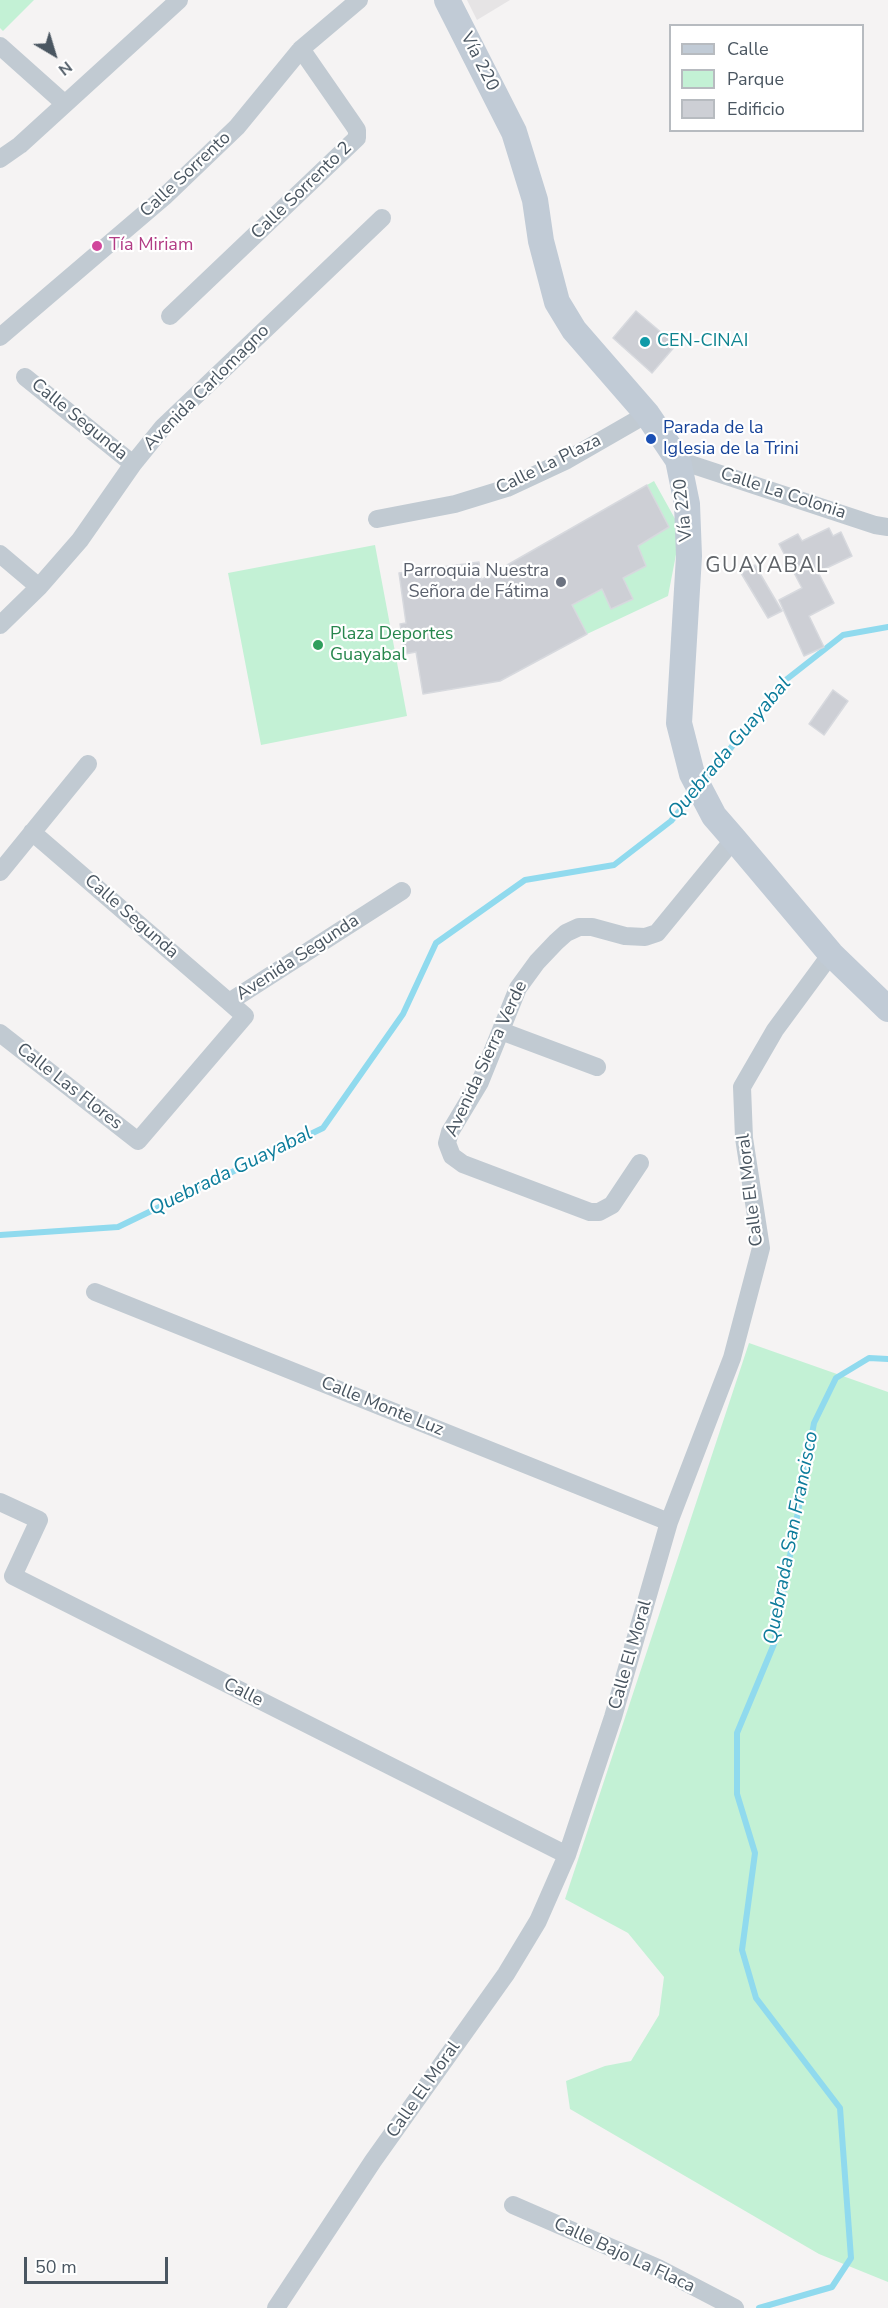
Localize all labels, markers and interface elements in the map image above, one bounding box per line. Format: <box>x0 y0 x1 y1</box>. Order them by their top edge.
north arrow <box>24 24 84 84</box>
legend <box>669 24 864 132</box>
street label: Vía 220 <box>455 29 503 95</box>
text: Calle <box>727 37 769 61</box>
text: N <box>54 56 77 81</box>
text: Parque <box>727 67 784 91</box>
text: Edificio <box>727 97 785 121</box>
street label: Calle Sorrento <box>136 128 236 222</box>
street label: Calle Sorrento 2 <box>247 138 357 244</box>
place label: Tía Miriam <box>109 235 193 257</box>
marker: Tía Miriam <box>90 239 104 253</box>
street label: Avenida Carlomagno <box>140 321 274 455</box>
place label: CEN-CINAI <box>657 331 748 353</box>
marker: CEN-CINAI <box>638 335 652 349</box>
street label: Calle Segunda <box>26 375 132 465</box>
place label: Parada de la Iglesia de la Trini <box>663 418 799 460</box>
street label: Calle La Plaza <box>493 430 605 500</box>
marker: Parada de la Iglesia de la Trini <box>644 432 658 446</box>
street label: Calle La Colonia <box>717 464 849 524</box>
street label: Vía 220 <box>670 477 698 543</box>
district label: GUAYABAL <box>705 554 829 580</box>
place label: Parroquia Nuestra Señora de Fátima <box>403 561 549 604</box>
marker: Parroquia Nuestra Señora de Fátima <box>554 575 568 589</box>
place label: Plaza Deportes Guayabal <box>330 624 453 666</box>
marker: Plaza Deportes Guayabal <box>311 638 325 652</box>
water label: Quebrada Guayabal <box>663 673 797 825</box>
street label: Calle Segunda <box>80 870 182 964</box>
street label: Avenida Segunda <box>233 910 363 1006</box>
street label: Avenida Sierra Verde <box>441 978 533 1140</box>
street label: Calle Las Flores <box>12 1039 126 1135</box>
water label: Quebrada Guayabal <box>145 1122 317 1222</box>
street label: Calle El Moral <box>733 1133 769 1247</box>
street label: Calle Monte Luz <box>318 1373 446 1441</box>
water label: Quebrada San Francisco <box>760 1429 824 1647</box>
street label: Calle El Moral <box>605 1598 657 1712</box>
street label: Calle <box>220 1674 266 1712</box>
street label: Calle El Moral <box>383 2037 465 2143</box>
street label: Calle Bajo La Flaca <box>550 2214 698 2298</box>
scale bar <box>27 2245 171 2283</box>
text: 50 m <box>35 2255 77 2279</box>

